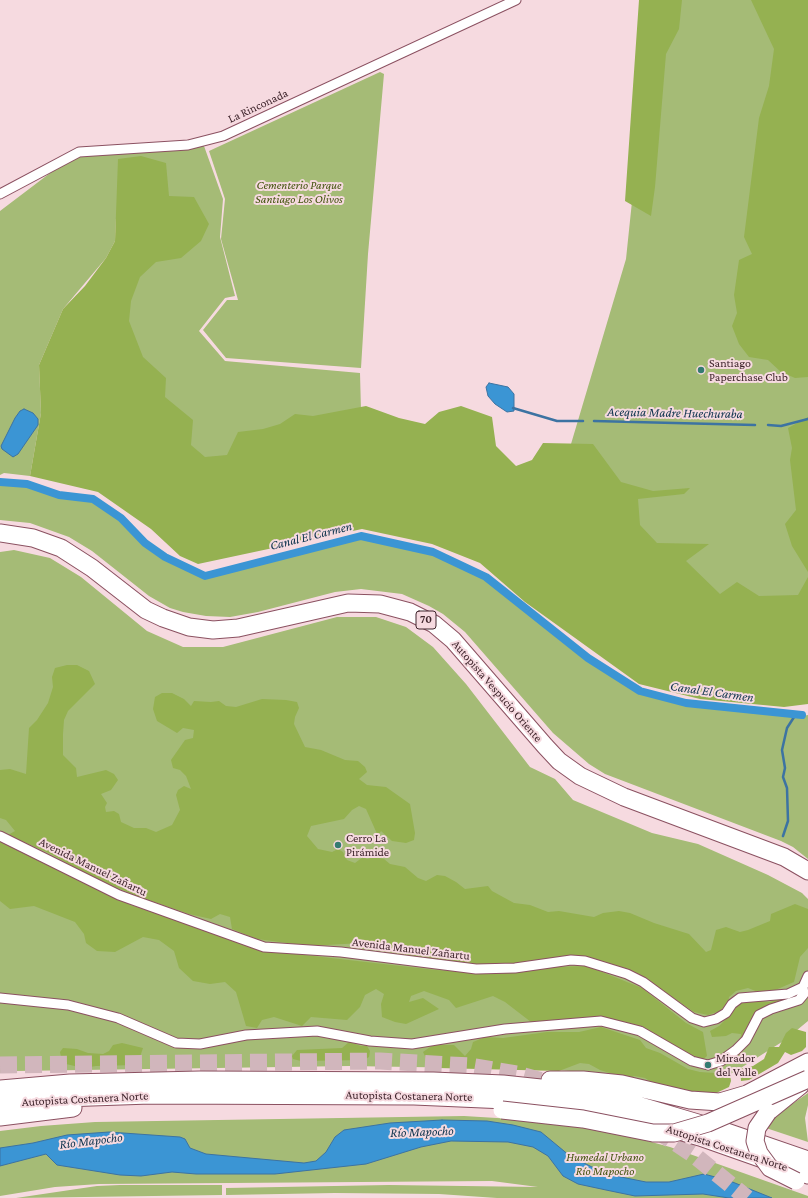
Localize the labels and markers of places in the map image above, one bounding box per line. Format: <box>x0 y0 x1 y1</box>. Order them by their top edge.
place label: Santiago Paperchase Club <box>709 356 788 384</box>
marker: Santiago Paperchase Club <box>696 365 706 375</box>
place label: Cerro La Pirámide <box>346 831 389 859</box>
marker: Cerro La Pirámide <box>333 840 343 850</box>
place label: Mirador del Valle <box>716 1051 756 1079</box>
marker: Mirador del Valle <box>703 1060 713 1070</box>

